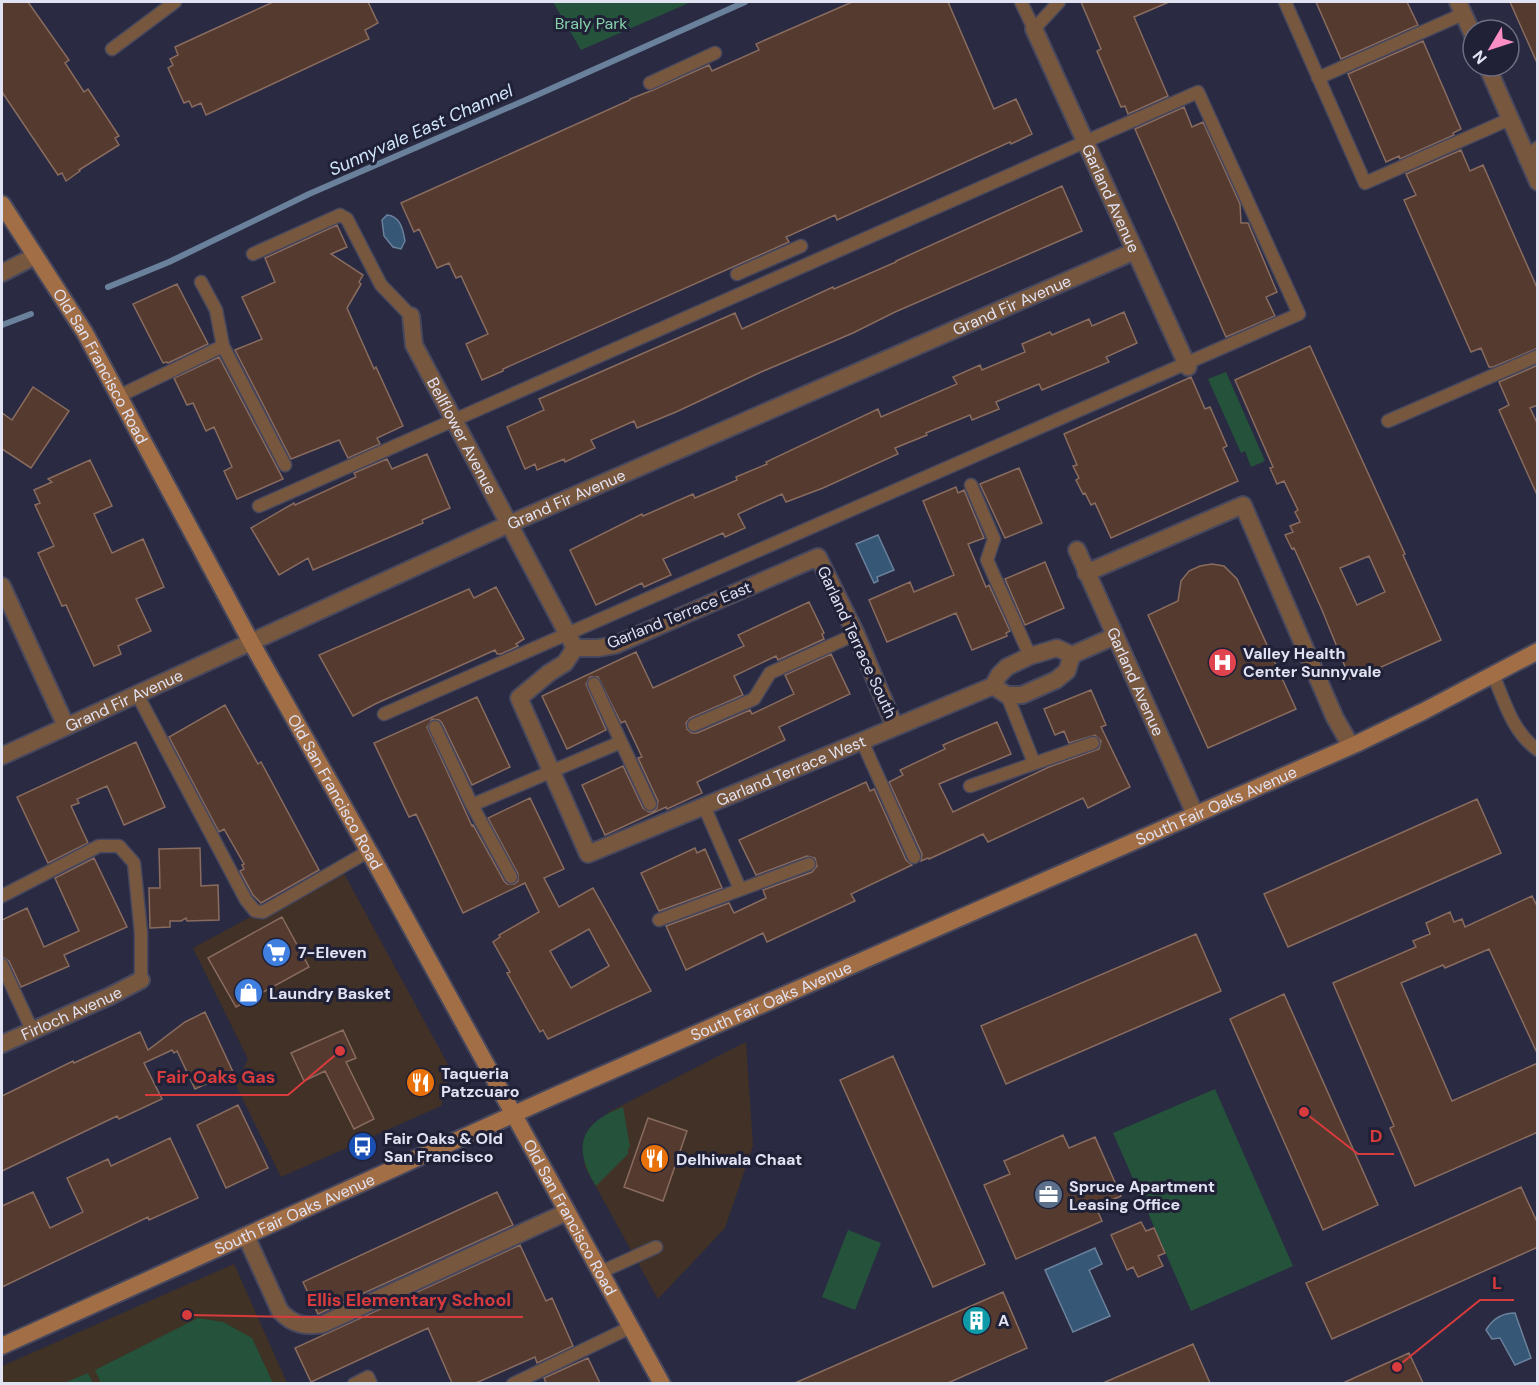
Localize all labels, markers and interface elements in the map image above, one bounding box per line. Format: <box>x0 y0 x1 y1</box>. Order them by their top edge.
park label: Braly Park <box>555 13 627 34</box>
north arrow <box>1461 18 1521 78</box>
text: N <box>1468 46 1492 68</box>
water label: Sunnyvale East Channel <box>325 78 518 181</box>
street label: Garland Avenue <box>1077 141 1145 256</box>
street label: Grand Fir Avenue <box>949 270 1074 340</box>
street label: Old San Francisco Road <box>49 284 153 447</box>
street label: Bellflower Avenue <box>423 374 502 498</box>
street label: Grand Fir Avenue <box>504 464 629 534</box>
street label: Garland Terrace South <box>812 563 902 721</box>
street label: Garland Terrace East <box>604 576 754 654</box>
street label: Garland Avenue <box>1102 624 1169 739</box>
place label: Valley Health Center Sunnyvale <box>1243 643 1381 682</box>
hospital icon: Valley Health Center Sunnyvale <box>1206 646 1238 678</box>
street label: Grand Fir Avenue <box>62 664 186 736</box>
street label: Old San Francisco Road <box>283 710 387 873</box>
street label: Garland Terrace West <box>713 730 869 811</box>
street label: South Fair Oaks Avenue <box>1132 761 1300 850</box>
supermarket icon: 7-Eleven <box>261 936 293 968</box>
place label: 7-Eleven <box>298 942 367 963</box>
street label: South Fair Oaks Avenue <box>687 956 855 1045</box>
shop icon: Laundry Basket <box>232 977 264 1009</box>
street label: Firloch Avenue <box>18 981 126 1045</box>
place label: Laundry Basket <box>269 983 391 1004</box>
callout: Fair Oaks Gas <box>145 1059 288 1095</box>
place label: Taqueria Patzcuaro <box>441 1063 519 1102</box>
text: Fair Oaks Gas <box>157 1065 275 1089</box>
restaurant icon: Taqueria Patzcuaro <box>404 1066 436 1098</box>
callout: D <box>1358 1118 1394 1154</box>
text: D <box>1370 1124 1382 1148</box>
place label: Fair Oaks & Old San Francisco <box>384 1128 503 1167</box>
bus stop icon: Fair Oaks & Old San Francisco <box>347 1131 379 1163</box>
street label: Old San Francisco Road <box>519 1135 622 1299</box>
restaurant icon: Delhiwala Chaat <box>639 1143 671 1175</box>
place label: Delhiwala Chaat <box>676 1149 802 1170</box>
street label: South Fair Oaks Avenue <box>211 1168 378 1259</box>
place label: Spruce Apartment Leasing Office <box>1069 1176 1215 1215</box>
office icon: Spruce Apartment Leasing Office <box>1032 1179 1064 1211</box>
callout: L <box>1480 1264 1514 1300</box>
text: L <box>1492 1271 1502 1295</box>
callout: Ellis Elementary School <box>294 1281 523 1317</box>
text: Ellis Elementary School <box>307 1288 511 1312</box>
building icon: A <box>961 1304 993 1336</box>
place label: A <box>998 1310 1009 1331</box>

